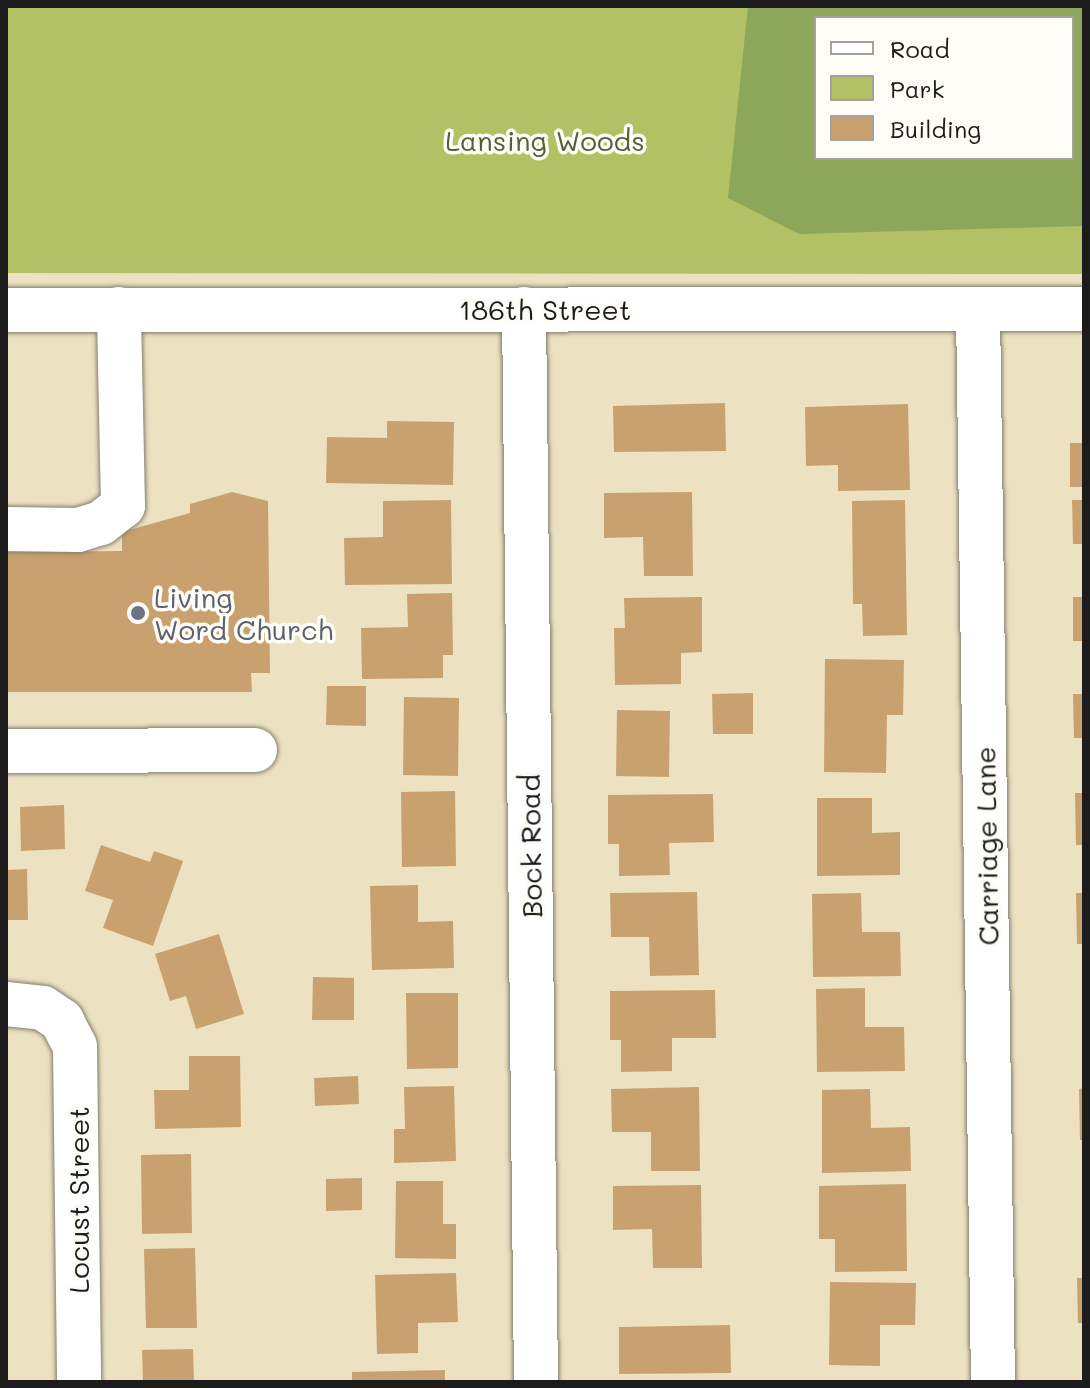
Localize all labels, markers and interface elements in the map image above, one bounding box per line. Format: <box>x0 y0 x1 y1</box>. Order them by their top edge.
legend <box>814 16 1074 160</box>
text: Road <box>890 33 950 64</box>
text: Park <box>890 73 944 104</box>
text: Building <box>890 113 981 144</box>
park label: Lansing Woods <box>445 123 645 157</box>
street label: 186th Street <box>459 292 631 326</box>
place label: Living Word Church <box>154 580 333 646</box>
marker: Living Word Church <box>129 604 147 622</box>
street label: Carriage Lane <box>967 746 1005 946</box>
street label: Bock Road <box>512 774 548 918</box>
street label: Locust Street <box>61 1106 95 1294</box>

